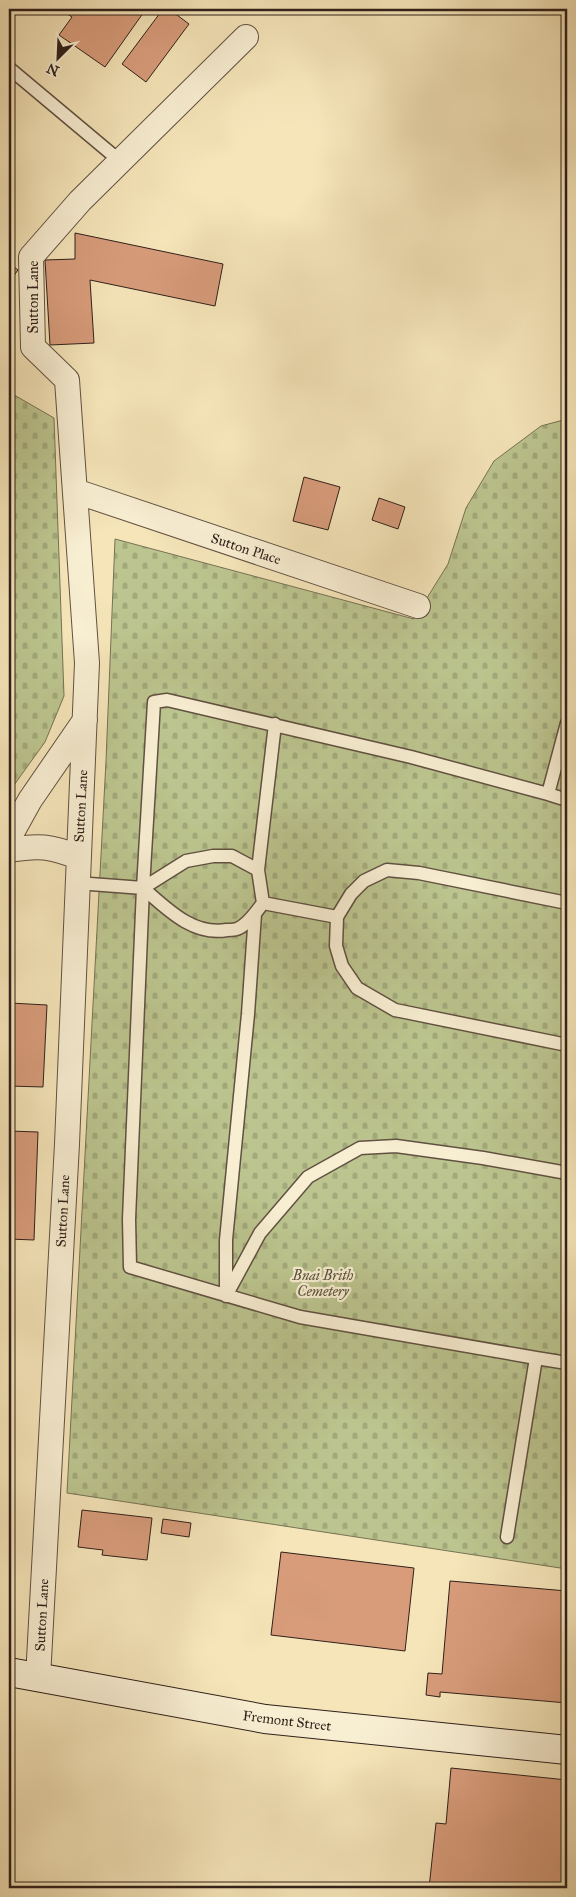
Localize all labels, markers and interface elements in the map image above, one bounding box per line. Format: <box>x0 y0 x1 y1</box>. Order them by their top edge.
north arrow <box>32 32 82 82</box>
text: N <box>44 59 62 80</box>
street label: Sutton Lane <box>25 260 42 333</box>
street label: Sutton Place <box>209 530 283 568</box>
street label: Sutton Lane <box>71 769 91 843</box>
street label: Sutton Lane <box>53 1174 73 1248</box>
park label: Bnai Brith Cemetery <box>292 1267 354 1300</box>
street label: Sutton Lane <box>32 1578 52 1652</box>
street label: Fremont Street <box>242 1707 332 1735</box>

